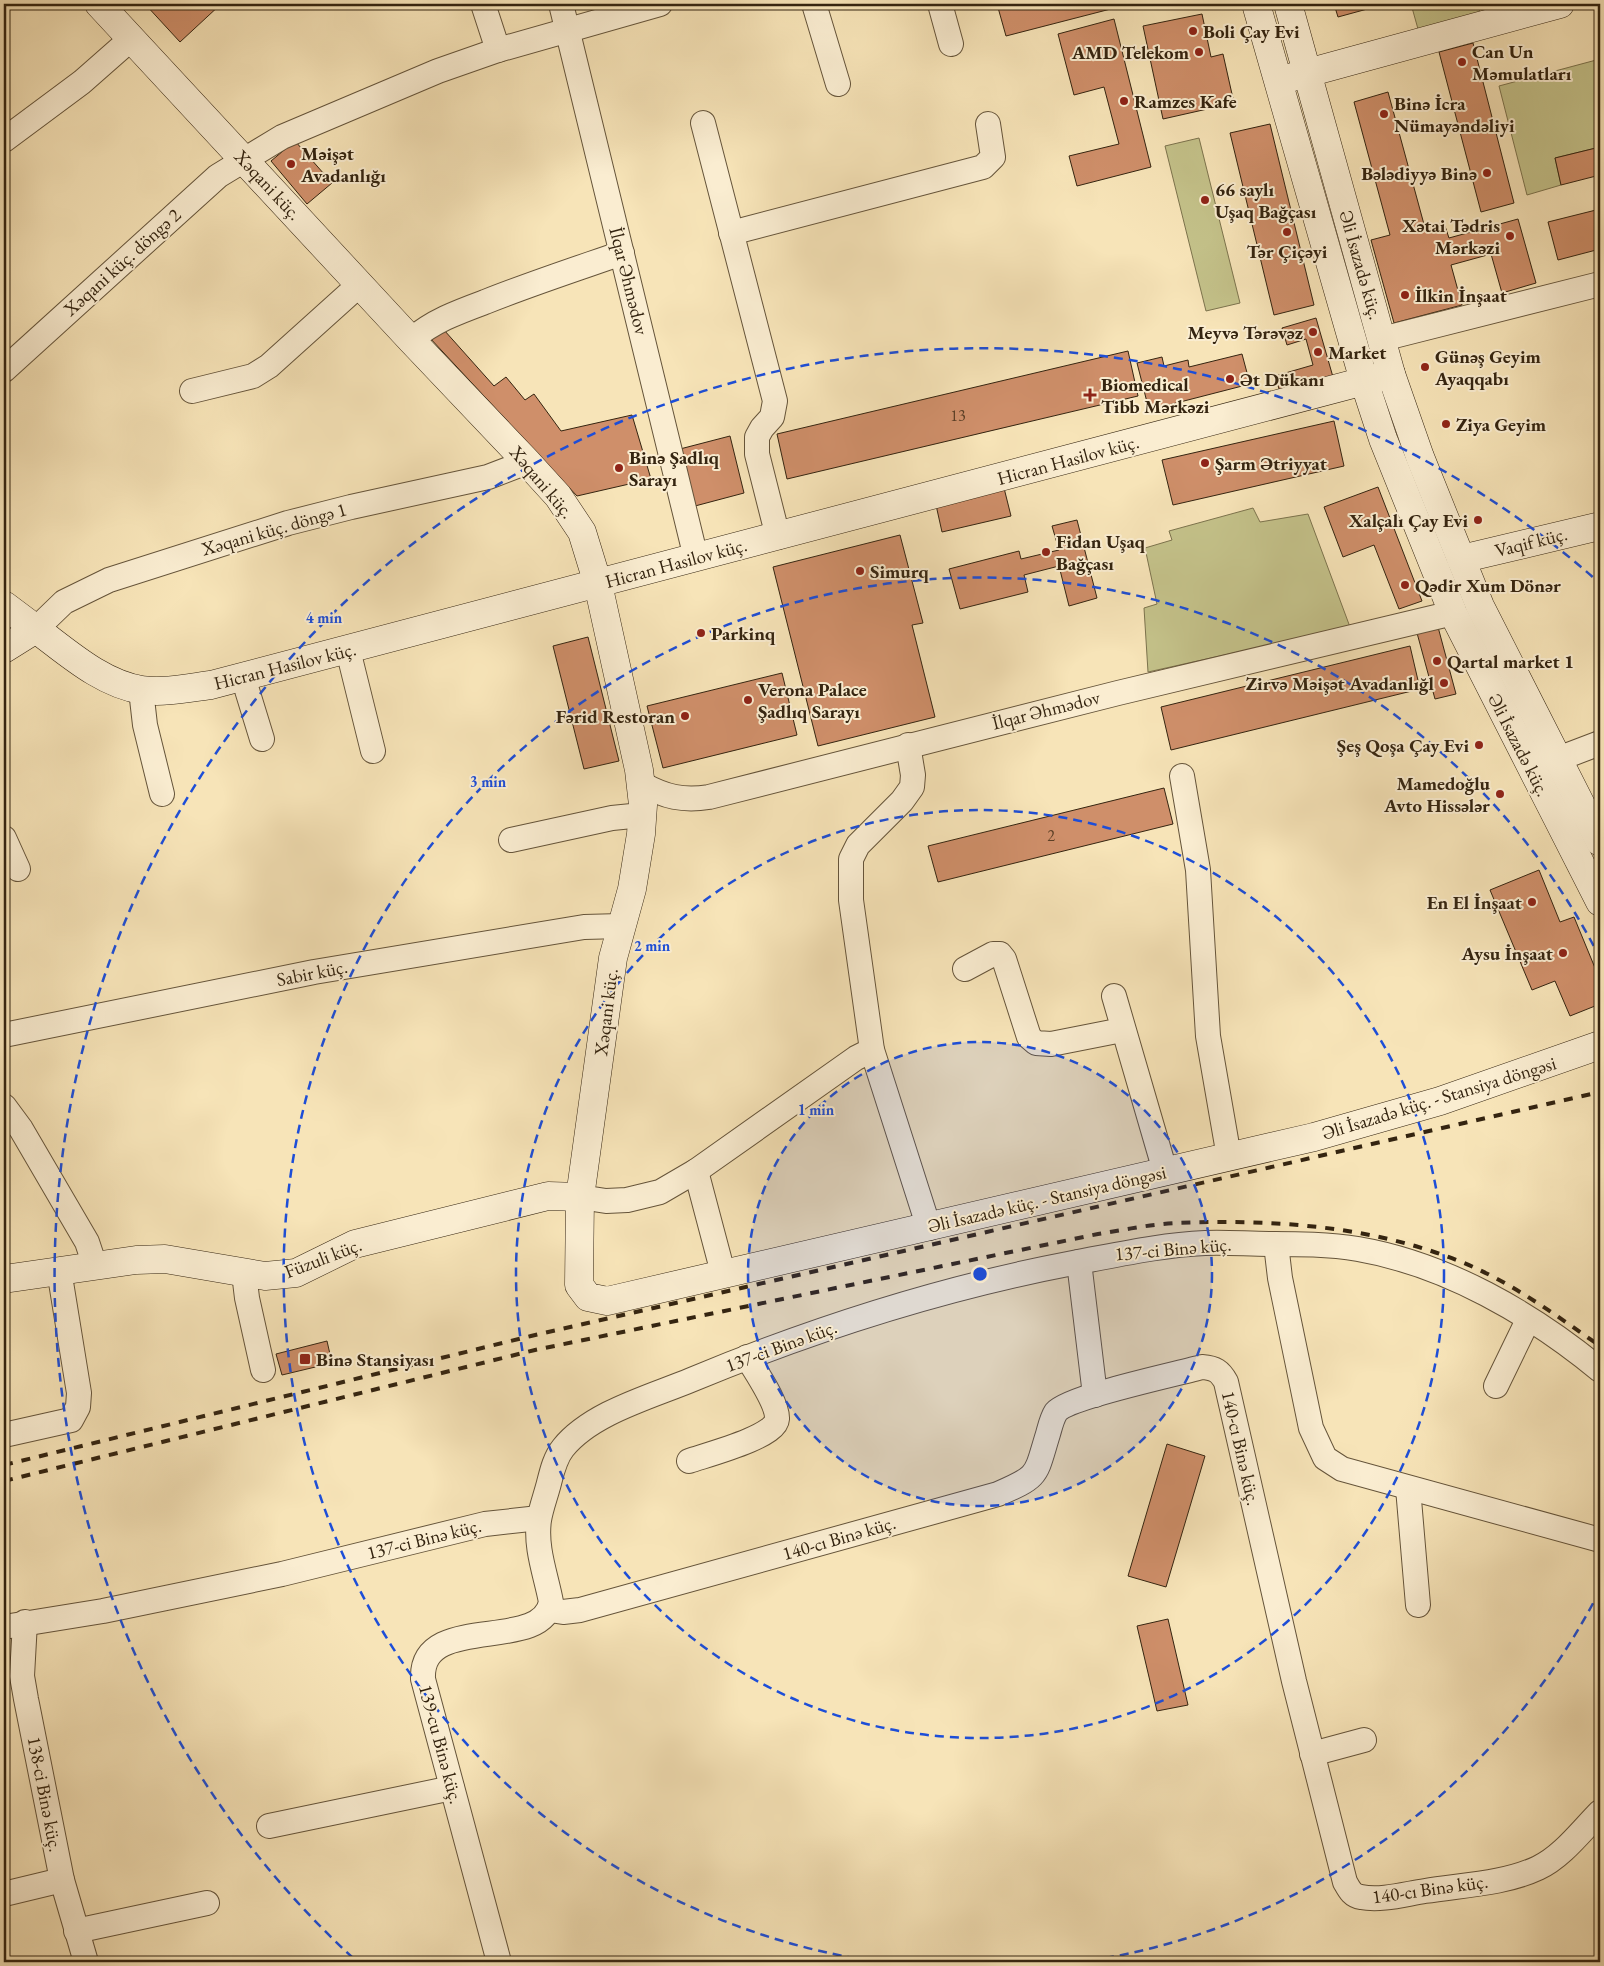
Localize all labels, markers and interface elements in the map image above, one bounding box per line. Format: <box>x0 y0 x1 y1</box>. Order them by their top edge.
place label: Boli Çay Evi <box>1203 19 1300 44</box>
marker: Boli Çay Evi <box>1187 25 1199 37</box>
place label: Can Un Məmulatları <box>1472 39 1572 86</box>
place label: AMD Telekom <box>1071 40 1190 65</box>
marker: AMD Telekom <box>1193 46 1205 58</box>
marker: Can Un Məmulatları <box>1456 56 1468 68</box>
place label: Ramzes Kafe <box>1134 89 1237 114</box>
place label: Binǝ İcra Nümayəndəliyi <box>1394 91 1515 138</box>
marker: Ramzes Kafe <box>1118 95 1130 107</box>
marker: Binǝ İcra Nümayəndəliyi <box>1378 108 1390 120</box>
place label: Məişət Avadanlığı <box>300 141 386 188</box>
street label: Xəqani küç. <box>228 144 307 226</box>
marker: Məişət Avadanlığı <box>285 158 297 170</box>
place label: Bələdiyyə Binə <box>1361 161 1477 186</box>
marker: Bələdiyyə Binə <box>1481 167 1493 179</box>
place label: 66 saylı Uşaq Bağçası <box>1215 177 1317 224</box>
marker: 66 saylı Uşaq Bağçası <box>1199 194 1211 206</box>
street label: Xəqani küç. döngə 2 <box>57 203 186 322</box>
street label: Əli İsazadə küç. <box>1333 208 1389 322</box>
place label: Xətai Tədris Mərkəzi <box>1401 213 1500 260</box>
street label: İlqar Əhmədov <box>604 224 655 338</box>
marker: Tər Çiçəyi <box>1281 226 1293 238</box>
marker: Xətai Tədris Mərkəzi <box>1504 230 1516 242</box>
place label: Tər Çiçəyi <box>1247 239 1328 264</box>
place label: İlkin İnşaat <box>1415 283 1507 308</box>
marker: İlkin İnşaat <box>1399 289 1411 301</box>
place label: Meyvə Tərəvəz <box>1188 320 1303 345</box>
marker: Meyvə Tərəvəz <box>1307 326 1319 338</box>
place label: Market <box>1328 340 1386 365</box>
place label: Günəş Geyim Ayaqqabı <box>1434 344 1542 391</box>
marker: Market <box>1312 346 1324 358</box>
marker: Günəş Geyim Ayaqqabı <box>1419 361 1431 373</box>
place label: Ət Dükanı <box>1240 367 1325 392</box>
place label: Biomedical Tibb Mərkəzi <box>1101 372 1210 419</box>
marker: Ət Dükanı <box>1224 373 1236 385</box>
marker: Biomedical Tibb Mərkəzi <box>1083 388 1097 402</box>
house number: 13 <box>950 405 966 426</box>
place label: Ziya Geyim <box>1456 412 1547 437</box>
marker: Ziya Geyim <box>1440 418 1452 430</box>
street label: Hicran Hasilov küç. <box>994 429 1142 491</box>
street label: Xəqani küç. <box>504 440 580 524</box>
place label: Binə Şadlıq Sarayı <box>629 445 720 492</box>
place label: Şarm Ətriyyat <box>1215 451 1327 476</box>
marker: Şarm Ətriyyat <box>1199 457 1211 469</box>
marker: Binə Şadlıq Sarayı <box>613 462 625 474</box>
street label: Xəqani küç. döngə 1 <box>198 496 349 562</box>
place label: Xalçalı Çay Evi <box>1348 508 1468 533</box>
marker: Xalçalı Çay Evi <box>1472 514 1484 526</box>
street label: Vaqif küç. <box>1492 521 1570 563</box>
place label: Fidan Uşaq Bağçası <box>1056 529 1146 576</box>
street label: Hicran Hasilov küç. <box>602 532 750 594</box>
marker: Fidan Uşaq Bağçası <box>1040 546 1052 558</box>
place label: Simurq <box>870 559 929 584</box>
marker: Simurq <box>854 565 866 577</box>
place label: Qədir Xum Dönər <box>1415 573 1561 598</box>
marker: Qədir Xum Dönər <box>1399 579 1411 591</box>
text: 4 min <box>306 608 343 627</box>
place label: Parkinq <box>711 621 776 646</box>
marker: Parkinq <box>695 627 707 639</box>
street label: Hicran Hasilov küç. <box>211 636 359 696</box>
place label: Qartal market 1 <box>1447 649 1574 674</box>
marker: Qartal market 1 <box>1431 655 1443 667</box>
place label: Zirvə Məişət Avadanlığl <box>1246 671 1435 696</box>
place label: Verona Palace Şadlıq Sarayı <box>758 677 867 724</box>
marker: Zirvə Məişət Avadanlığl <box>1438 677 1450 689</box>
street label: İlqar Əhmədov <box>989 684 1103 735</box>
street label: Əli İsazadə küç. <box>1482 689 1556 801</box>
marker: Verona Palace Şadlıq Sarayı <box>742 694 754 706</box>
place label: Fərid Restoran <box>556 704 675 729</box>
marker: Fərid Restoran <box>679 710 691 722</box>
place label: Şeş Qoşa Çay Evi <box>1337 733 1469 758</box>
marker: Şeş Qoşa Çay Evi <box>1473 739 1485 751</box>
place label: Mamedoğlu Avto Hissələr <box>1383 771 1491 818</box>
text: 3 min <box>470 772 507 791</box>
marker: Mamedoğlu Avto Hissələr <box>1494 788 1506 800</box>
house number: 2 <box>1047 825 1055 846</box>
place label: En El İnşaat <box>1427 890 1522 915</box>
marker: En El İnşaat <box>1526 896 1538 908</box>
text: 2 min <box>634 936 671 955</box>
place label: Aysu İnşaat <box>1461 941 1553 966</box>
marker: Aysu İnşaat <box>1557 947 1569 959</box>
street label: Sabir küç. <box>274 954 350 992</box>
street label: Xəqani küç. <box>588 967 624 1058</box>
street label: Əli İsazadə küç. - Stansiya döngəsi <box>1319 1050 1559 1146</box>
text: 1 min <box>798 1100 835 1119</box>
street label: Əli İsazadə küç. - Stansiya döngəsi <box>925 1159 1169 1239</box>
street label: 137-ci Binə küç. <box>1114 1231 1232 1267</box>
street label: Füzuli küç. <box>281 1232 365 1284</box>
centre of rings <box>971 1265 989 1283</box>
street label: 137-ci Binə küç. <box>722 1314 840 1378</box>
place label: Binǝ Stansiyası <box>316 1347 435 1372</box>
marker: Binǝ Stansiyası <box>298 1352 312 1366</box>
street label: 140-cı Binə küç. <box>1216 1388 1266 1508</box>
street label: 140-cı Binə küç. <box>779 1510 899 1566</box>
street label: 137-ci Binə küç. <box>364 1513 484 1565</box>
street label: 139-cu Binə küç. <box>413 1682 469 1806</box>
street label: 138-ci Binə küç. <box>22 1734 68 1854</box>
street label: 140-cı Binə küç. <box>1370 1868 1490 1910</box>

